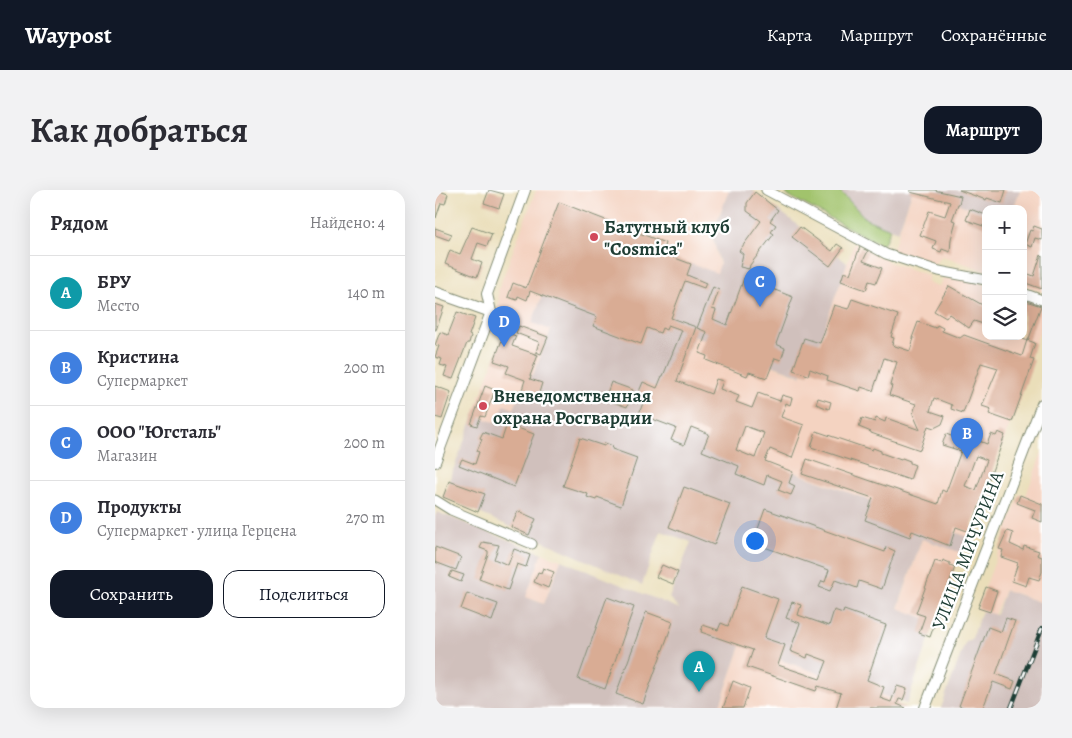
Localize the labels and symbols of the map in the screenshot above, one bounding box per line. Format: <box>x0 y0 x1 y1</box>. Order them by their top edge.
place label: Батутный клуб "Cosmica" <box>604 214 730 262</box>
marker: Батутный клуб "Cosmica" <box>588 231 600 243</box>
pin: C <box>744 266 776 307</box>
pin: D <box>488 306 520 347</box>
place label: Вневедомственная охрана Росгвардии <box>493 383 652 431</box>
marker: Вневедомственная охрана Росгвардии <box>477 400 489 412</box>
pin: B <box>951 418 983 459</box>
street label: УЛИЦА МИЧУРИНА <box>926 466 1010 633</box>
your location <box>742 528 768 554</box>
pin: A <box>683 651 715 692</box>

